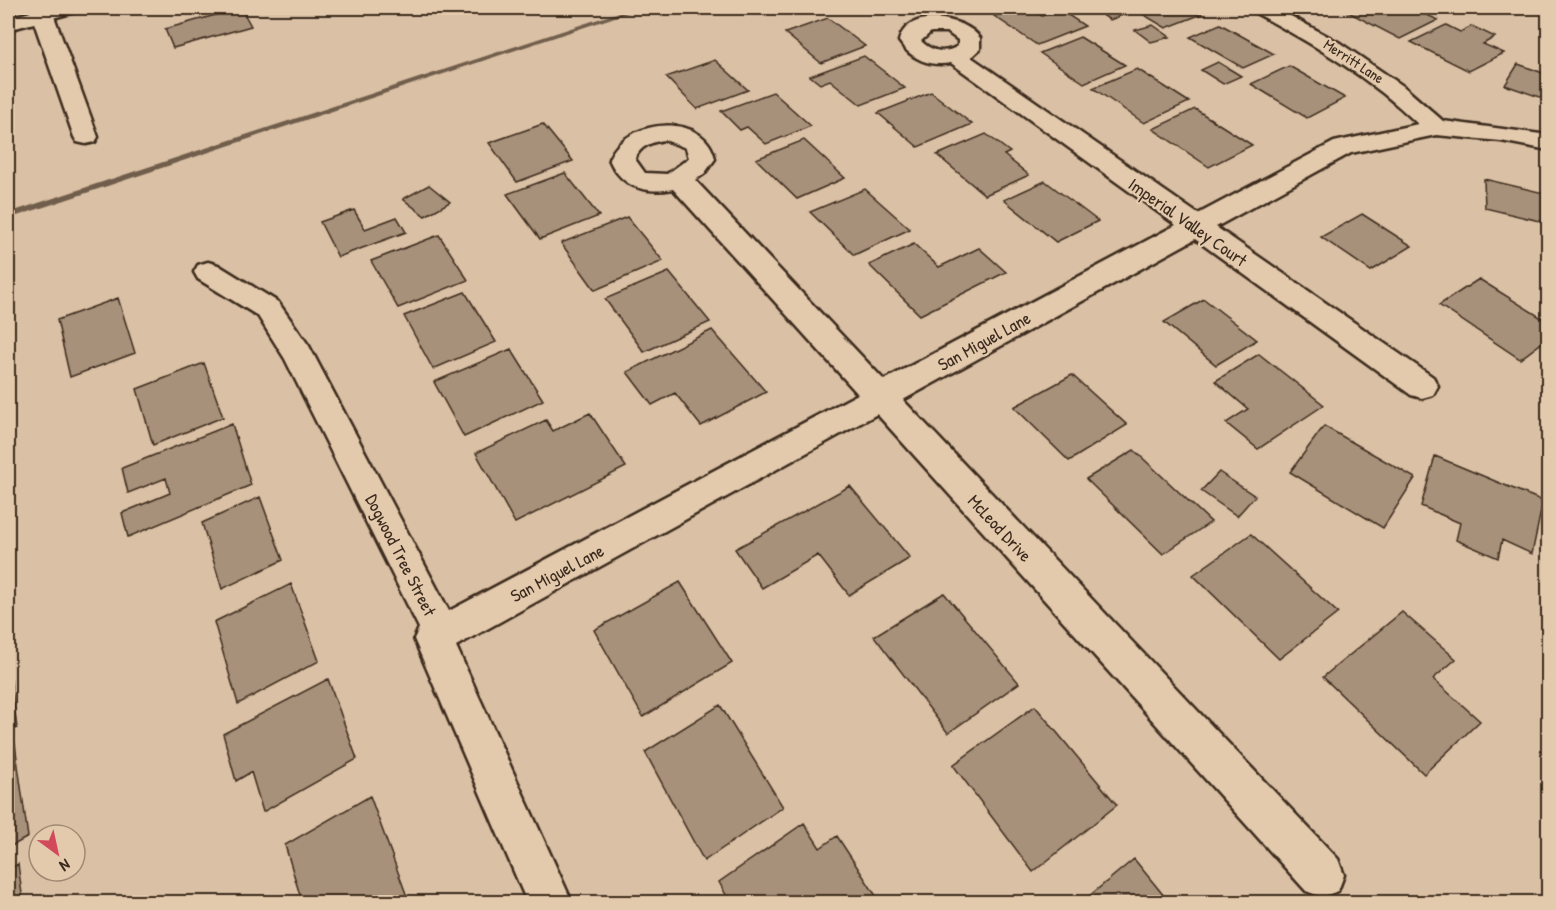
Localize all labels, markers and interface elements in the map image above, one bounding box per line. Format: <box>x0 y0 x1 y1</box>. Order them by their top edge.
street label: Merritt Lane <box>1320 34 1388 88</box>
street label: Imperial Valley Court <box>1124 172 1253 273</box>
street label: San Miguel Lane <box>933 305 1035 377</box>
street label: McLeod Drive <box>962 489 1038 567</box>
street label: Dogwood Tree Street <box>360 490 443 621</box>
street label: San Miguel Lane <box>506 538 608 608</box>
north arrow <box>27 823 87 883</box>
text: N <box>55 854 75 877</box>

